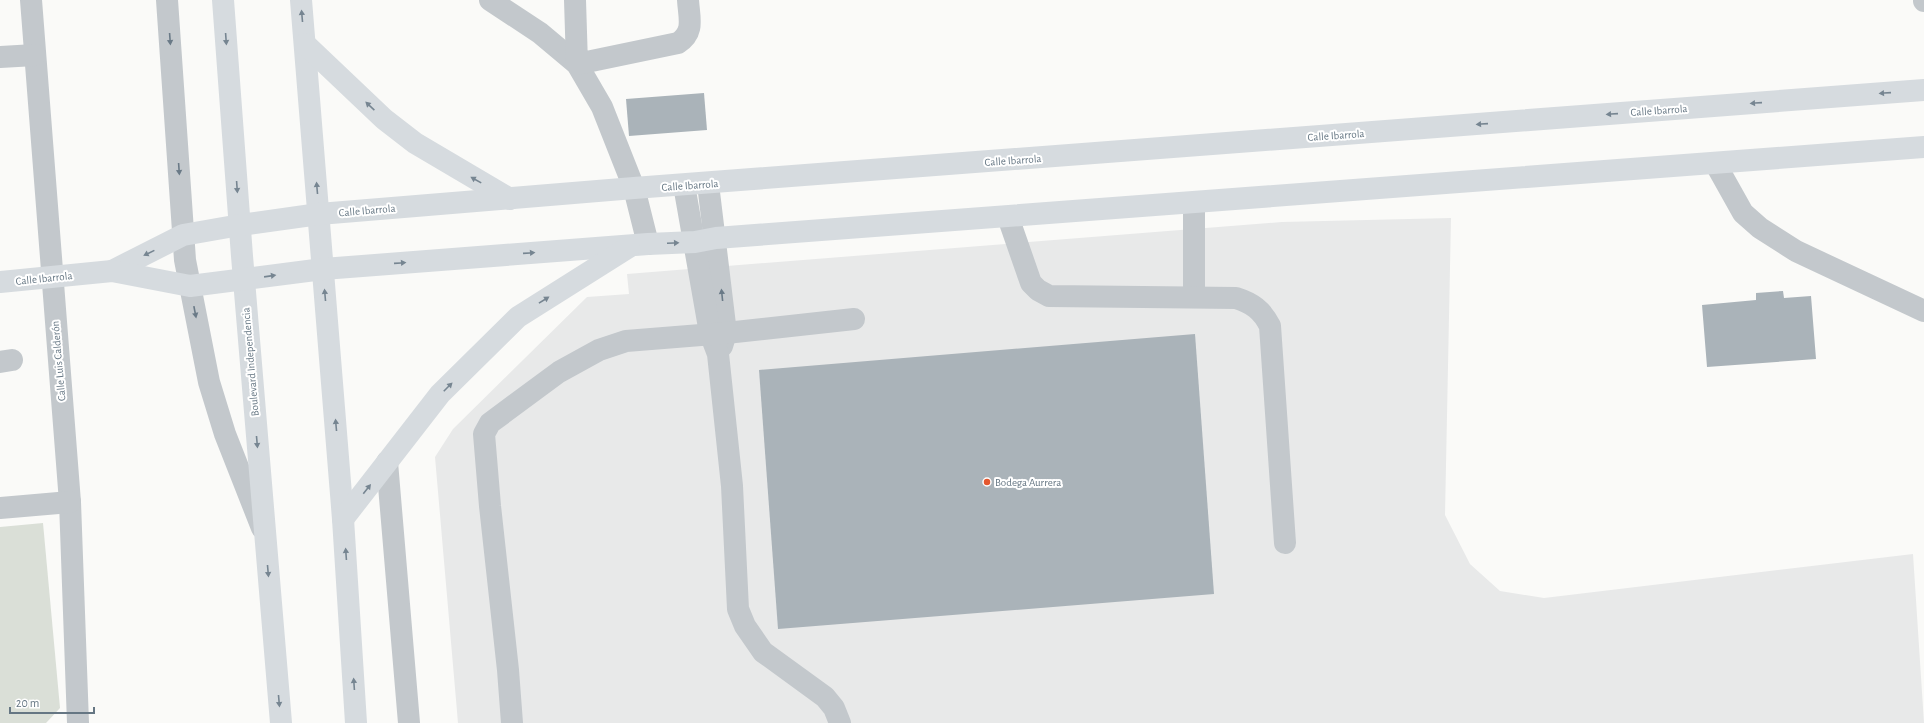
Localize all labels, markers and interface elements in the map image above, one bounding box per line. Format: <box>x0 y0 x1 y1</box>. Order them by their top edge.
one-way arrow <box>299 10 305 22</box>
one-way arrow <box>166 33 173 45</box>
one-way arrow <box>223 33 230 45</box>
one-way arrow <box>1879 89 1891 96</box>
one-way arrow <box>1749 99 1762 106</box>
one-way arrow <box>365 101 375 110</box>
street label: Calle Ibarrola <box>1630 103 1688 118</box>
one-way arrow <box>1606 110 1618 117</box>
one-way arrow <box>1476 120 1488 127</box>
street label: Calle Ibarrola <box>1307 128 1365 143</box>
street label: Calle Ibarrola <box>984 153 1042 168</box>
one-way arrow <box>175 163 182 175</box>
one-way arrow <box>470 176 482 183</box>
street label: Calle Ibarrola <box>661 178 719 193</box>
one-way arrow <box>234 181 241 193</box>
one-way arrow <box>313 182 320 194</box>
street label: Calle Ibarrola <box>338 203 396 218</box>
one-way arrow <box>667 240 680 246</box>
one-way arrow <box>523 249 535 256</box>
one-way arrow <box>143 250 154 256</box>
one-way arrow <box>394 259 406 266</box>
street label: Calle Ibarrola <box>15 270 73 287</box>
one-way arrow <box>264 273 276 279</box>
one-way arrow <box>322 289 328 301</box>
one-way arrow <box>719 289 725 301</box>
one-way arrow <box>538 297 550 304</box>
one-way arrow <box>192 306 198 318</box>
street label: Boulevard Independencia <box>240 307 261 417</box>
street label: Calle Luis Calderón <box>50 320 67 402</box>
one-way arrow <box>443 382 453 391</box>
one-way arrow <box>332 419 339 431</box>
one-way arrow <box>254 436 261 448</box>
marker: Bodega Aurrera <box>982 477 992 487</box>
place label: Bodega Aurrera <box>995 477 1061 488</box>
one-way arrow <box>363 483 371 494</box>
one-way arrow <box>342 548 349 560</box>
one-way arrow <box>265 565 271 577</box>
one-way arrow <box>350 678 357 690</box>
scale bar <box>10 689 94 715</box>
one-way arrow <box>275 695 282 707</box>
text: 20 m <box>16 697 39 709</box>

